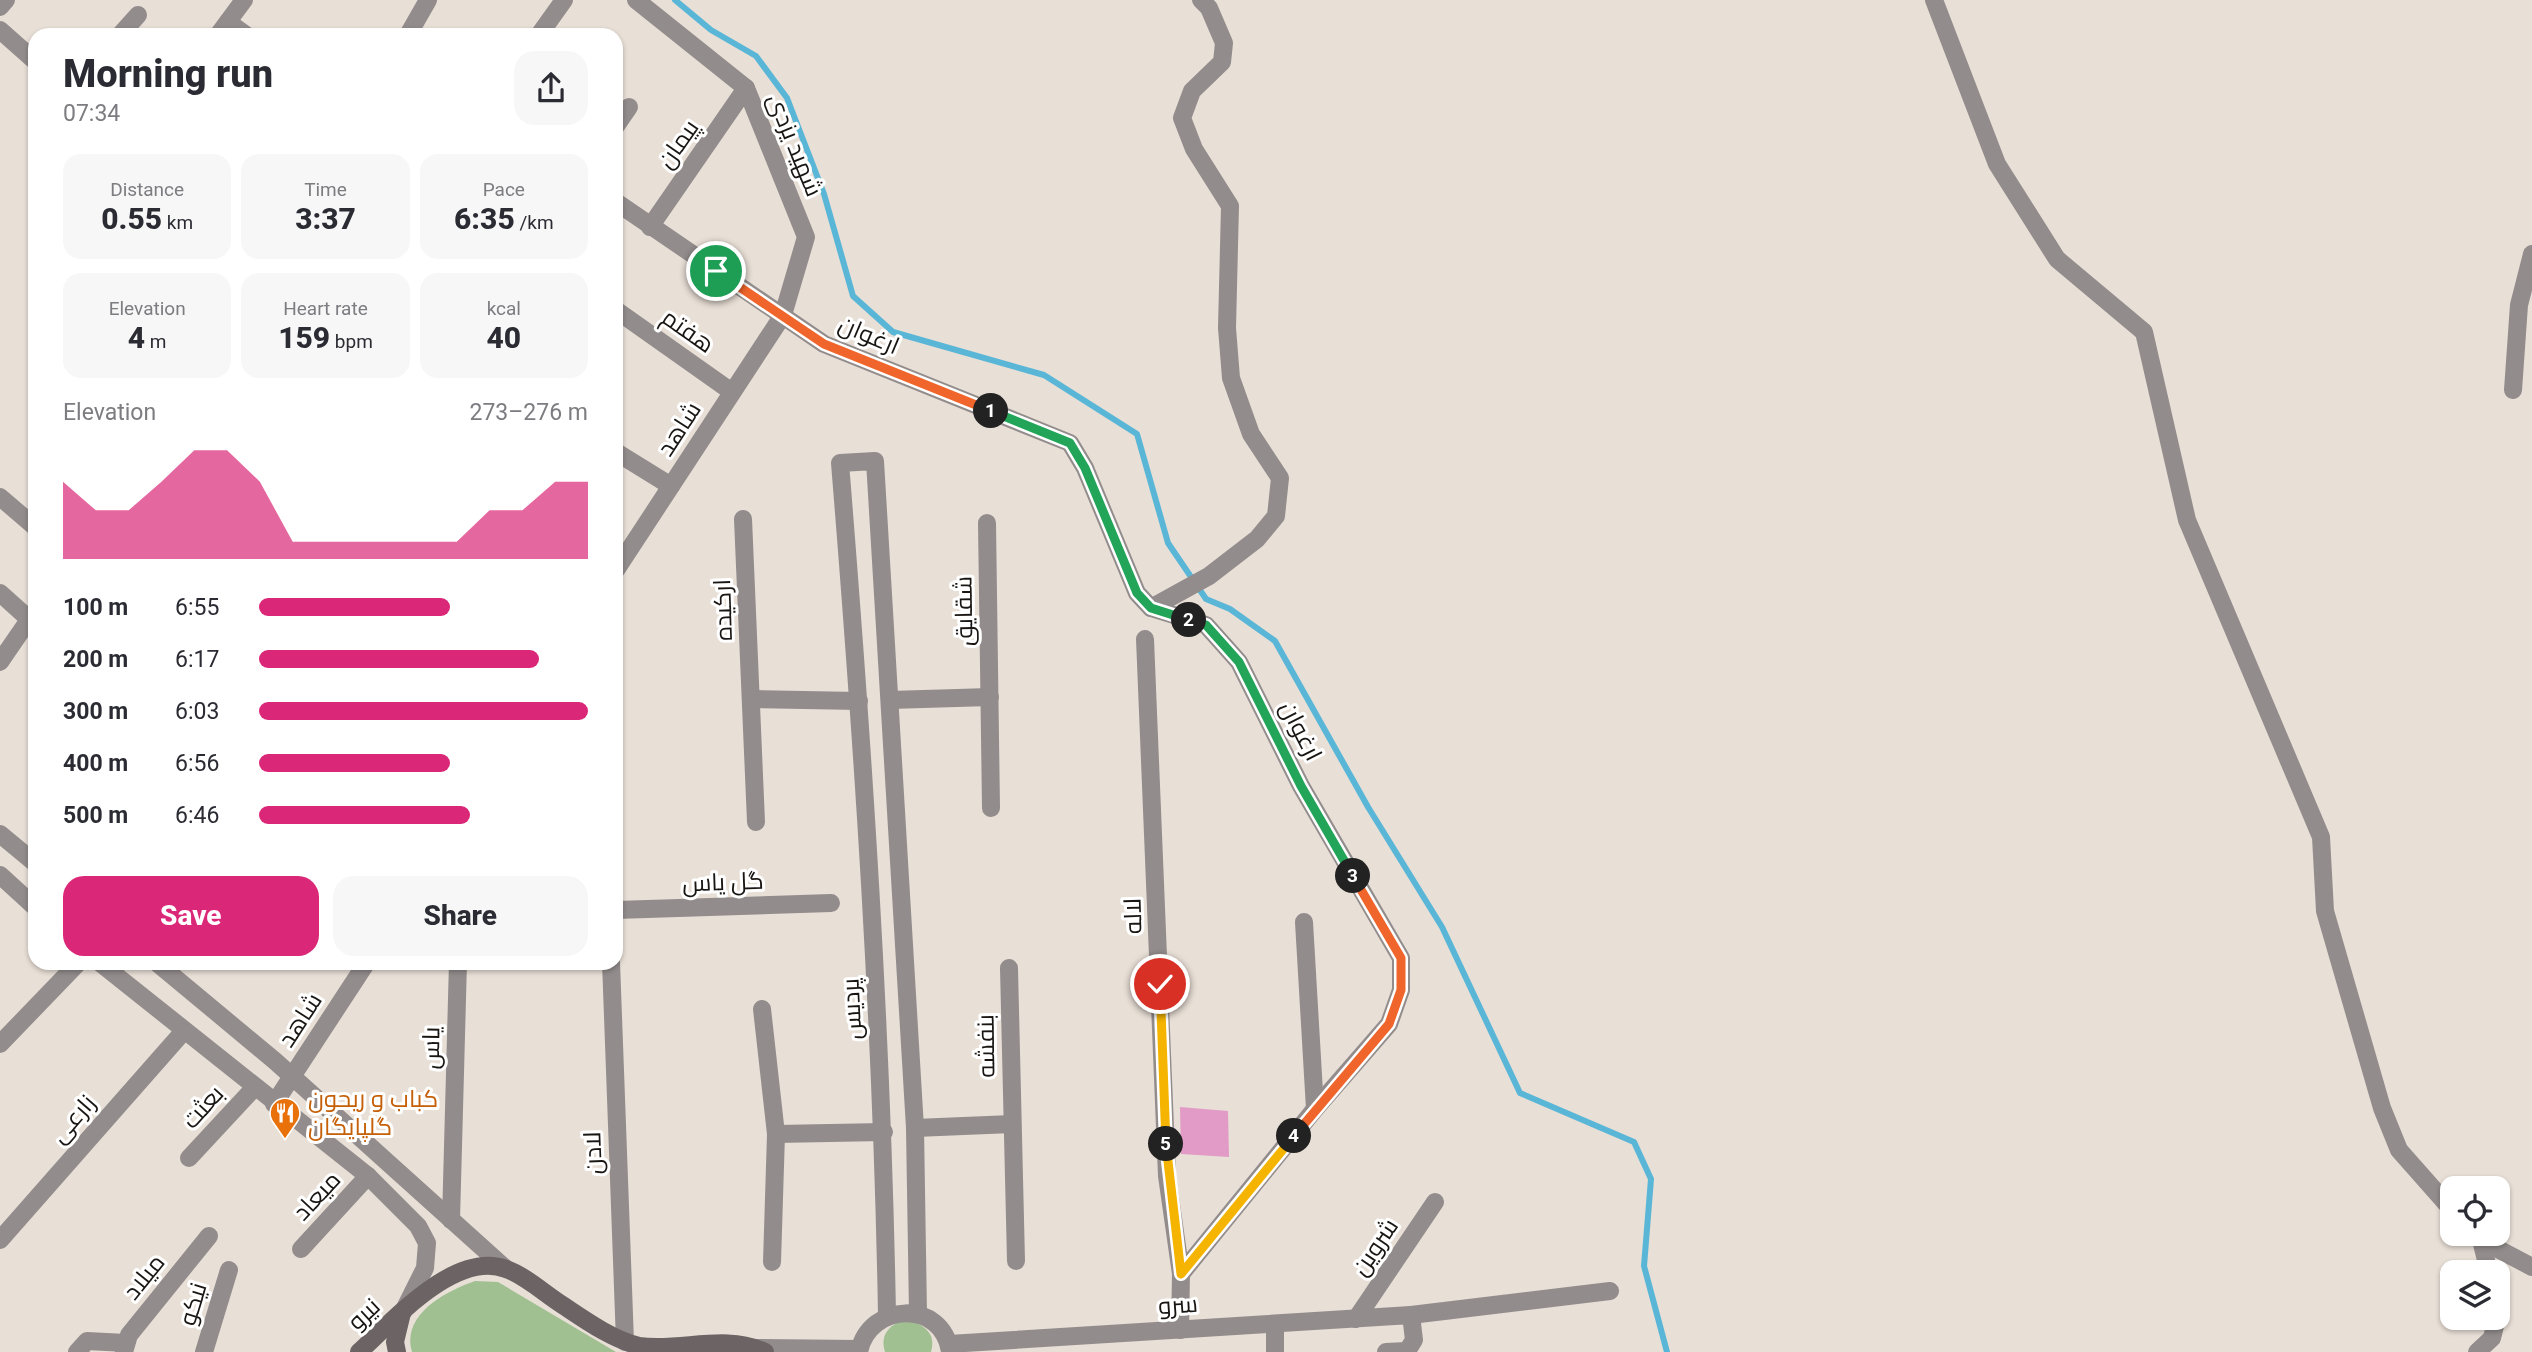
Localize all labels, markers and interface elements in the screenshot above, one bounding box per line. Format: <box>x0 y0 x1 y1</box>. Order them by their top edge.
button: share <box>514 51 588 125</box>
text: Morning run <box>63 52 273 96</box>
street label: شهید یزدی <box>762 90 828 200</box>
text: 07:34 <box>63 100 120 127</box>
street label: پیمان <box>651 114 707 175</box>
text: Distance <box>110 178 184 201</box>
text: Time <box>304 178 347 201</box>
text: Pace <box>483 178 525 201</box>
text: 0.55 <box>101 201 162 236</box>
text: 3:37 <box>295 201 356 236</box>
text: 6:35 <box>454 201 515 236</box>
text: km <box>162 211 193 234</box>
text: /km <box>515 211 554 234</box>
pin <box>686 241 746 301</box>
icon: arrive <box>697 252 735 290</box>
text: Elevation <box>109 297 186 320</box>
text: Heart rate <box>283 297 368 320</box>
text: kcal <box>487 297 521 320</box>
street label: هفتم <box>655 303 720 361</box>
street label: ارغوان <box>834 310 904 360</box>
text: 4 <box>128 320 145 355</box>
text: 159 <box>278 320 330 355</box>
text: 40 <box>487 320 521 355</box>
text: m <box>145 330 167 353</box>
text: bpm <box>330 330 373 353</box>
pin: 1 <box>974 394 1009 428</box>
street label: شاهد <box>651 397 707 461</box>
text: Elevation <box>63 399 156 426</box>
text: 273–276 m <box>469 399 588 426</box>
text: 1 <box>985 399 996 422</box>
street label: شقایق <box>949 576 980 646</box>
street label: ارکیده <box>708 579 738 641</box>
text: 100 m <box>63 594 128 621</box>
text: 6:55 <box>175 594 219 621</box>
pin: 2 <box>1172 602 1206 638</box>
text: 2 <box>1183 608 1194 631</box>
text: 200 m <box>63 646 128 673</box>
text: 6:17 <box>175 646 219 673</box>
street label: ارغوان <box>1274 696 1328 766</box>
text: 300 m <box>63 698 128 725</box>
text: 6:03 <box>175 698 219 725</box>
text: 400 m <box>63 750 128 777</box>
text: 6:56 <box>175 750 219 777</box>
text: 500 m <box>63 802 128 829</box>
text: 6:46 <box>175 802 219 829</box>
pin: 3 <box>1336 858 1370 894</box>
text: 3 <box>1347 864 1358 887</box>
street label: گل یاس <box>682 867 764 897</box>
button: Save <box>63 876 319 956</box>
button: Share <box>333 876 588 956</box>
street label: لاله <box>1118 898 1148 934</box>
pin <box>1130 954 1190 1014</box>
icon: check <box>1141 965 1179 1003</box>
street label: پردیس <box>836 977 870 1040</box>
street label: شاهد <box>272 988 328 1052</box>
street label: بنفشه <box>971 1014 1001 1078</box>
street label: یاس <box>417 1026 445 1070</box>
street label: بعثت <box>176 1080 230 1134</box>
place label: کباب و ریحون گلپایگان <box>308 1085 438 1142</box>
street label: زارعی <box>45 1089 101 1149</box>
restaurant icon: کباب و ریحون گلپایگان <box>268 1096 302 1140</box>
pin: 4 <box>1276 1118 1312 1154</box>
text: 4 <box>1288 1124 1299 1147</box>
pin: 5 <box>1148 1126 1184 1162</box>
street label: لادن <box>578 1131 608 1175</box>
text: 5 <box>1160 1132 1171 1155</box>
street label: میعاد <box>288 1166 346 1226</box>
map controls <box>2440 1176 2510 1330</box>
button: locate <box>2440 1176 2510 1246</box>
street label: شروین <box>1346 1213 1404 1281</box>
street label: میلاد <box>117 1249 171 1305</box>
button: layers <box>2440 1260 2510 1330</box>
street label: نیکو <box>173 1279 213 1329</box>
street label: سرو <box>1157 1290 1199 1320</box>
street label: نیرو <box>342 1292 386 1336</box>

